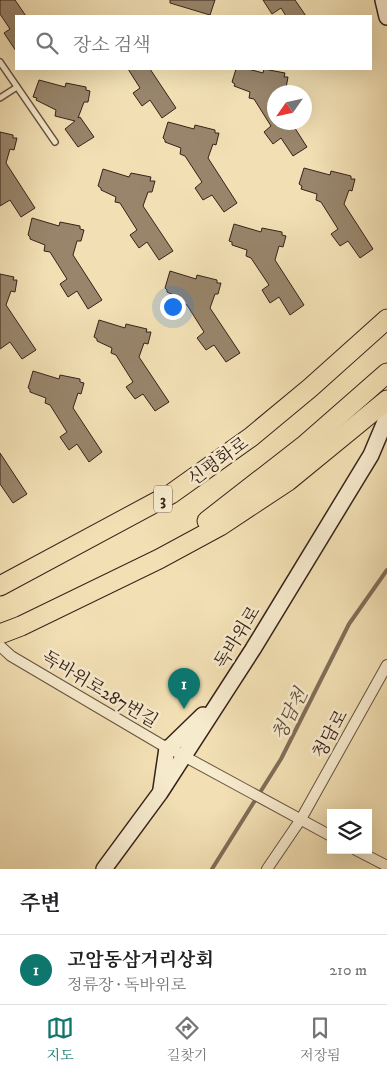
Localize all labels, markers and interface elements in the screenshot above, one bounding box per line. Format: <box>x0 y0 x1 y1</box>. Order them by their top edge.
search box <box>15 15 372 70</box>
icon: search <box>33 29 61 57</box>
text: 장소 검색 <box>73 34 151 57</box>
north arrow <box>267 85 312 130</box>
your location <box>160 294 186 320</box>
street label: 신평화로 <box>184 432 253 491</box>
road number: 3 <box>154 486 172 512</box>
street label: 독바위로 <box>210 602 266 673</box>
street label: 독바위로287번길 <box>37 647 162 733</box>
pin: 1 <box>168 668 200 709</box>
water label: 청담천 <box>268 683 314 744</box>
street label: 청담로 <box>309 706 353 763</box>
map controls <box>327 809 372 854</box>
button: layers <box>327 809 372 854</box>
text: 주변 <box>20 891 61 917</box>
text: 고암동삼거리상회 <box>67 949 214 972</box>
text: 1 <box>33 960 39 980</box>
text: 210 m <box>329 960 367 980</box>
text: 정류장 · 독바위로 <box>67 975 186 995</box>
tab: 지도 <box>46 1014 74 1065</box>
tab: 길찾기 <box>167 1014 207 1065</box>
tab: 저장됨 <box>300 1014 341 1065</box>

